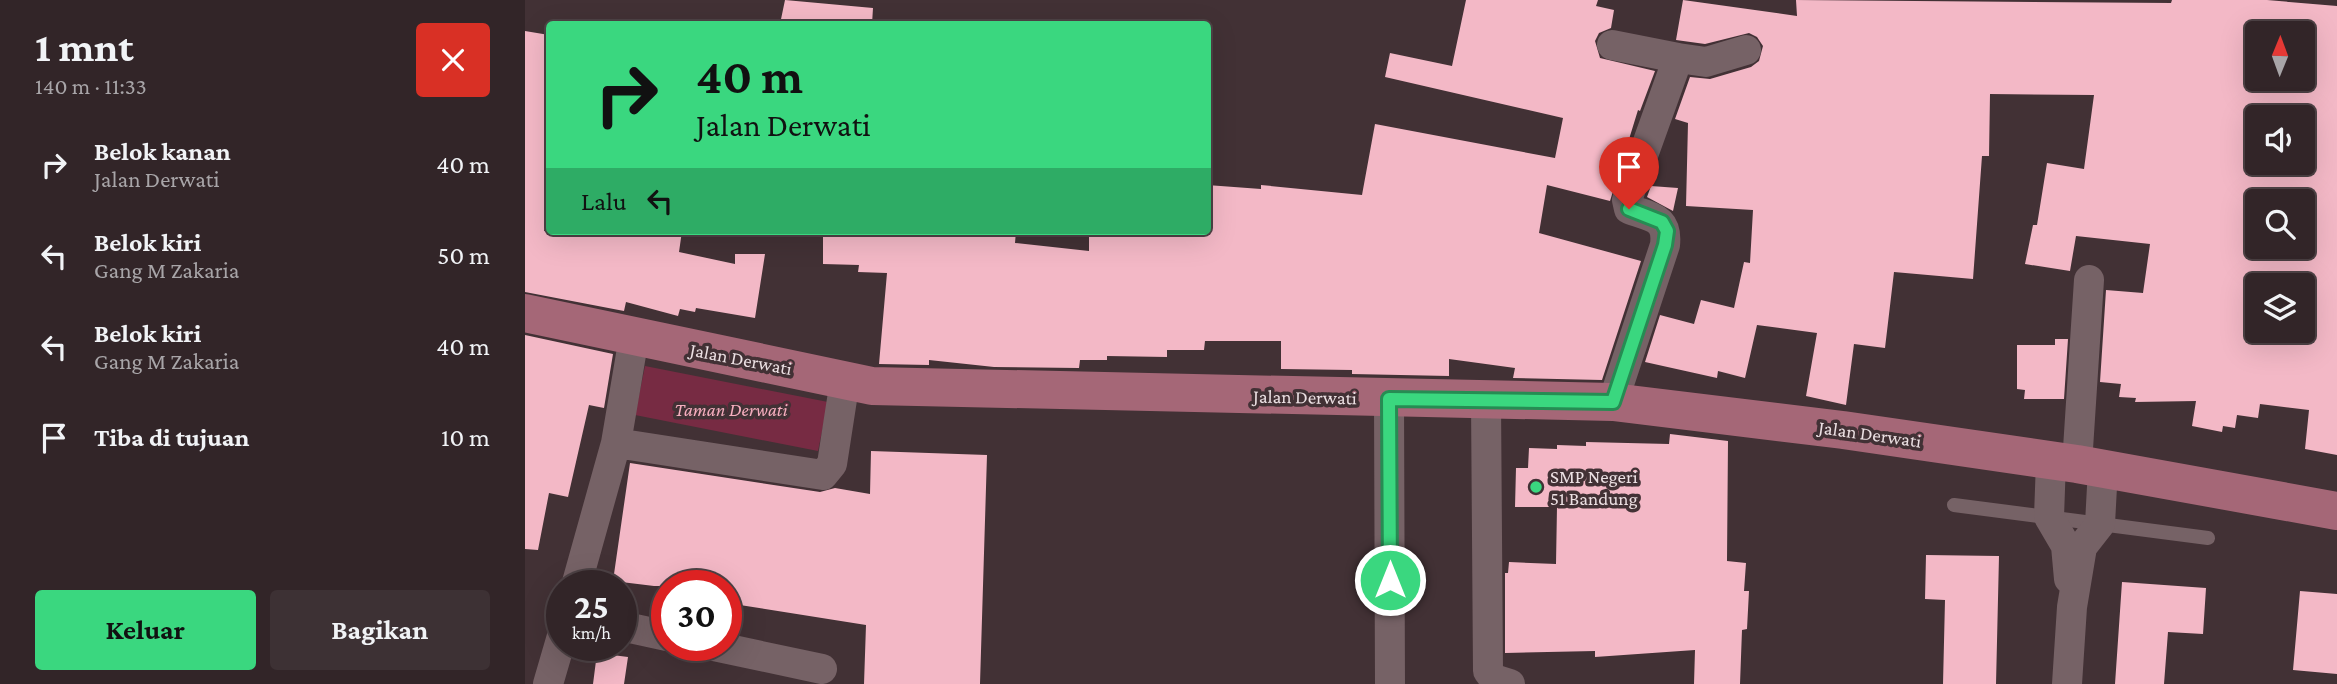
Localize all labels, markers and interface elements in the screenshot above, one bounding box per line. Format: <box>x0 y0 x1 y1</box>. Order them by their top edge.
north arrow <box>2245 21 2315 91</box>
map controls <box>2245 21 2315 343</box>
text: 1 mnt <box>35 23 134 70</box>
button: close <box>416 23 490 97</box>
icon: right <box>581 49 672 140</box>
text: 40 m <box>696 49 803 104</box>
text: 140 m · 11:33 <box>35 73 147 99</box>
button: sound <box>2245 105 2315 175</box>
text: Jalan Derwati <box>696 107 871 143</box>
text: Belok kanan <box>94 137 231 166</box>
pin <box>1599 137 1659 209</box>
icon: right <box>35 146 73 184</box>
icon: arrive <box>1610 148 1648 186</box>
text: 40 m <box>436 150 490 179</box>
text: Jalan Derwati <box>94 166 220 192</box>
icon: left <box>641 182 679 220</box>
text: Lalu <box>581 187 627 216</box>
button: search <box>2245 189 2315 259</box>
text: Belok kiri <box>94 228 201 257</box>
icon: left <box>35 237 73 275</box>
text: 50 m <box>437 241 490 270</box>
text: Gang M Zakaria <box>94 257 239 283</box>
button: layers <box>2245 273 2315 343</box>
text: Belok kiri <box>94 319 201 348</box>
icon: left <box>35 328 73 366</box>
text: 40 m <box>436 332 490 361</box>
street label: Jalan Derwati <box>686 338 794 379</box>
text: Gang M Zakaria <box>94 348 239 374</box>
street label: Jalan Derwati <box>1251 386 1357 408</box>
park label: Taman Derwati <box>674 399 788 420</box>
street label: Jalan Derwati <box>1815 416 1923 452</box>
icon: arrive <box>35 419 73 457</box>
text: Tiba di tujuan <box>94 423 249 452</box>
text: 10 m <box>441 423 490 452</box>
place label: SMP Negeri 51 Bandung <box>1550 466 1638 509</box>
marker: SMP Negeri 51 Bandung <box>1528 479 1544 495</box>
position arrow <box>1353 543 1427 617</box>
speed limit sign: 30 <box>651 570 742 661</box>
text: 25 <box>574 587 609 626</box>
button: Keluar <box>35 590 256 670</box>
button: Bagikan <box>270 590 490 670</box>
text: km/h <box>572 623 611 643</box>

